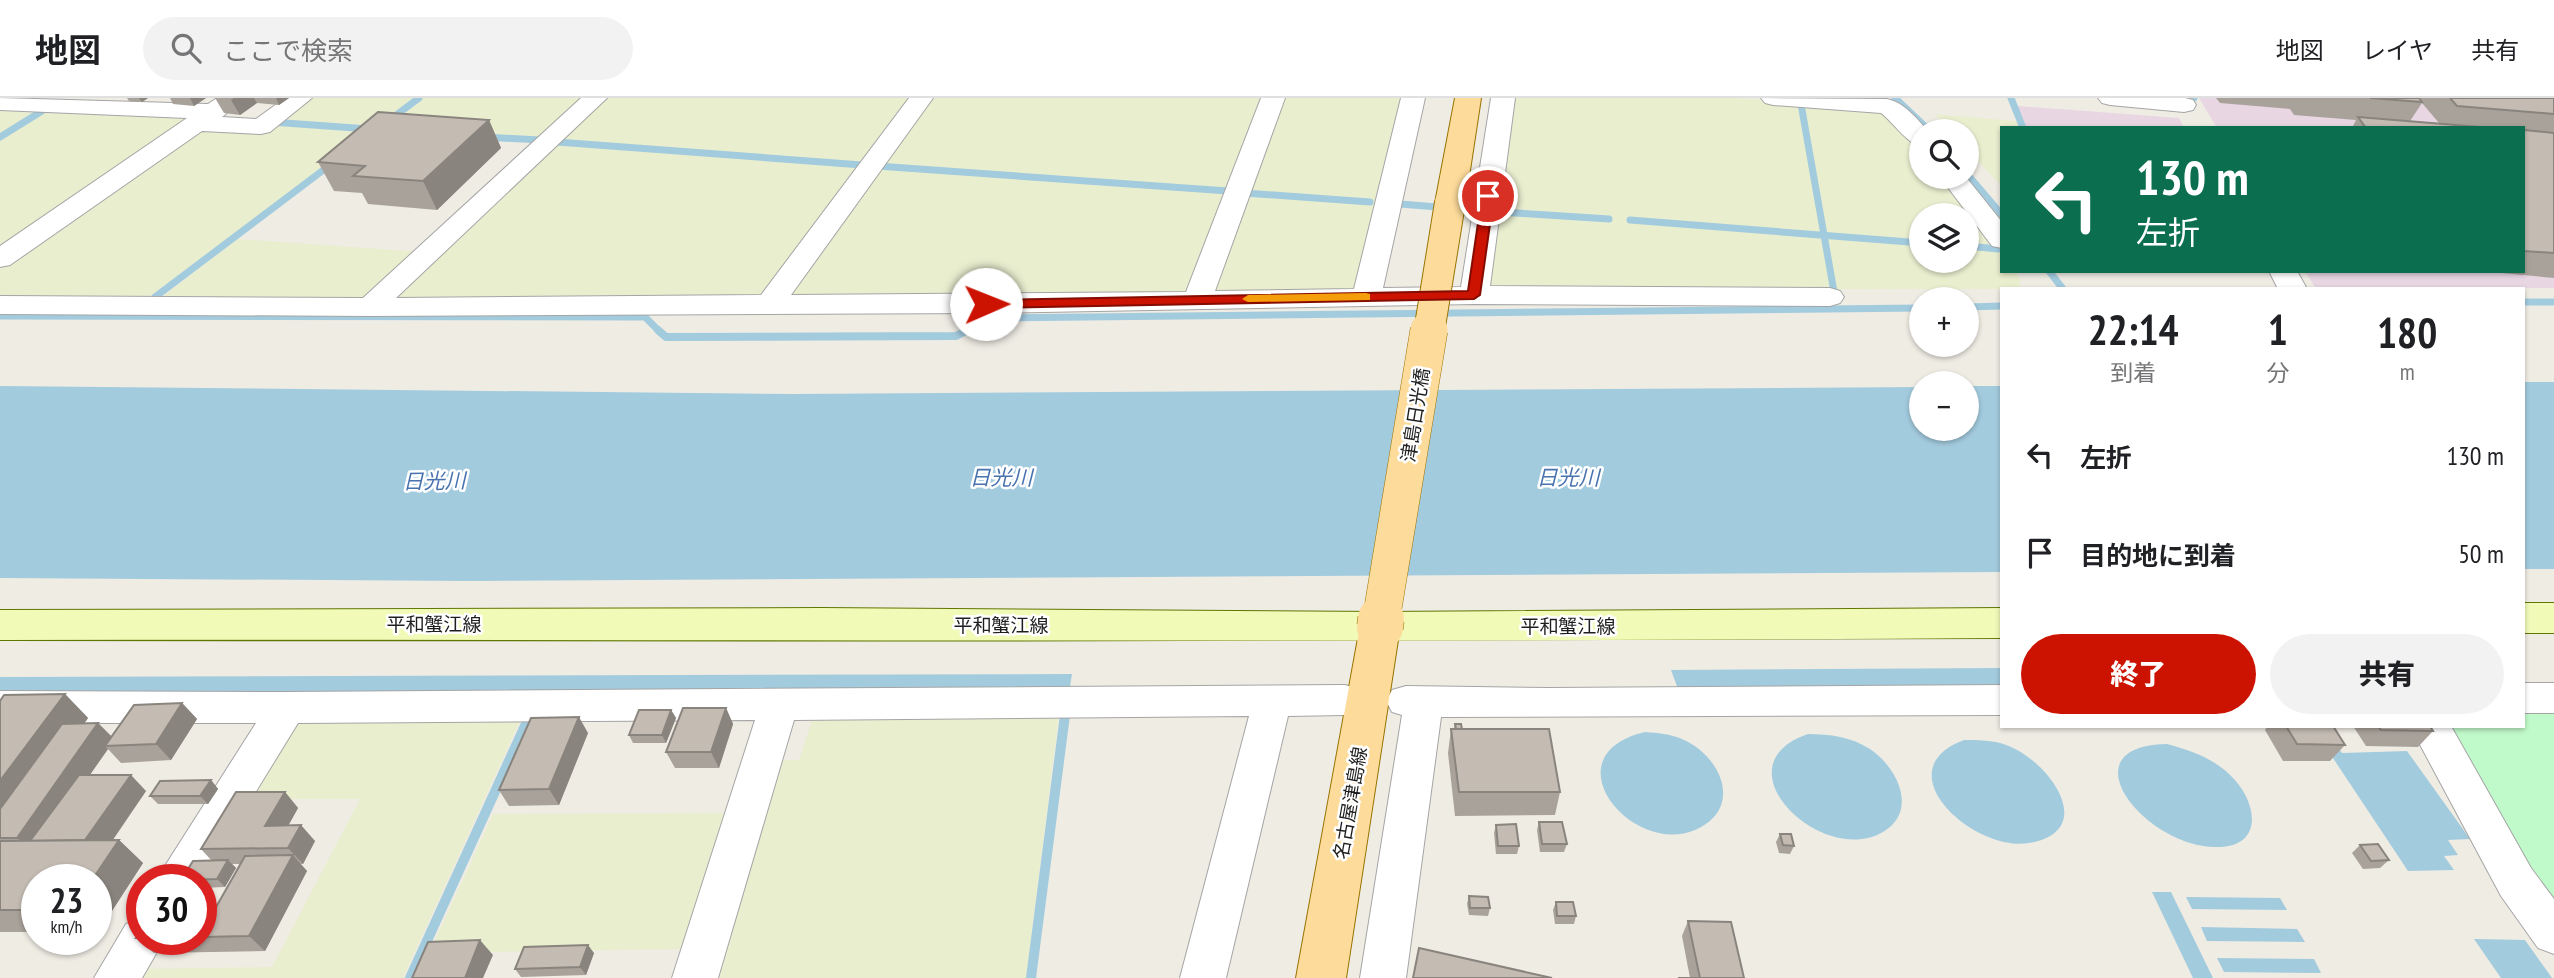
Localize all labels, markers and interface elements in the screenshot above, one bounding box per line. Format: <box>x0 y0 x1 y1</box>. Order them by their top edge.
search box <box>143 17 633 80</box>
text: 地図 <box>35 28 101 71</box>
icon: search <box>167 29 205 67</box>
text: ここで検索 <box>223 34 353 67</box>
text: 地図 <box>2276 35 2324 66</box>
text: レイヤ <box>2362 35 2433 66</box>
text: 共有 <box>2471 35 2519 66</box>
map controls <box>1909 119 1979 441</box>
button: search <box>1909 119 1979 189</box>
text: 130 m <box>2136 145 2249 209</box>
icon: left <box>2021 154 2112 245</box>
pin <box>1458 166 1518 226</box>
icon: arrive <box>1469 177 1507 215</box>
button: layers <box>1909 203 1979 273</box>
text: 左折 <box>2136 211 2200 253</box>
position arrow <box>949 267 1023 341</box>
button: + <box>1909 287 1979 357</box>
text: 22:14 <box>2088 302 2179 357</box>
text: 1 <box>2268 302 2288 357</box>
text: 180 <box>2377 305 2437 360</box>
text: m <box>2400 357 2415 386</box>
text: 到着 <box>2110 358 2156 387</box>
text: 分 <box>2266 358 2289 387</box>
street label: 津島日光橋 <box>1396 366 1434 464</box>
button: − <box>1909 371 1979 441</box>
icon: left <box>2021 436 2059 474</box>
text: 130 m <box>2446 439 2504 472</box>
text: 左折 <box>2080 441 2132 474</box>
water label: 日光川 <box>970 464 1034 491</box>
water label: 日光川 <box>1537 464 1601 491</box>
water label: 日光川 <box>402 467 468 495</box>
icon: arrive <box>2021 534 2059 572</box>
text: 50 m <box>2458 537 2504 570</box>
text: 目的地に到着 <box>2080 539 2236 572</box>
street label: 平和蟹江線 <box>386 612 482 636</box>
street label: 平和蟹江線 <box>953 613 1049 637</box>
street label: 平和蟹江線 <box>1520 614 1616 638</box>
button: 終了 <box>2021 634 2256 714</box>
button: 共有 <box>2270 634 2504 714</box>
street label: 名古屋津島線 <box>1328 745 1372 861</box>
speed limit sign: 30 <box>126 864 217 955</box>
text: 23 <box>50 877 83 923</box>
text: km/h <box>51 915 82 938</box>

